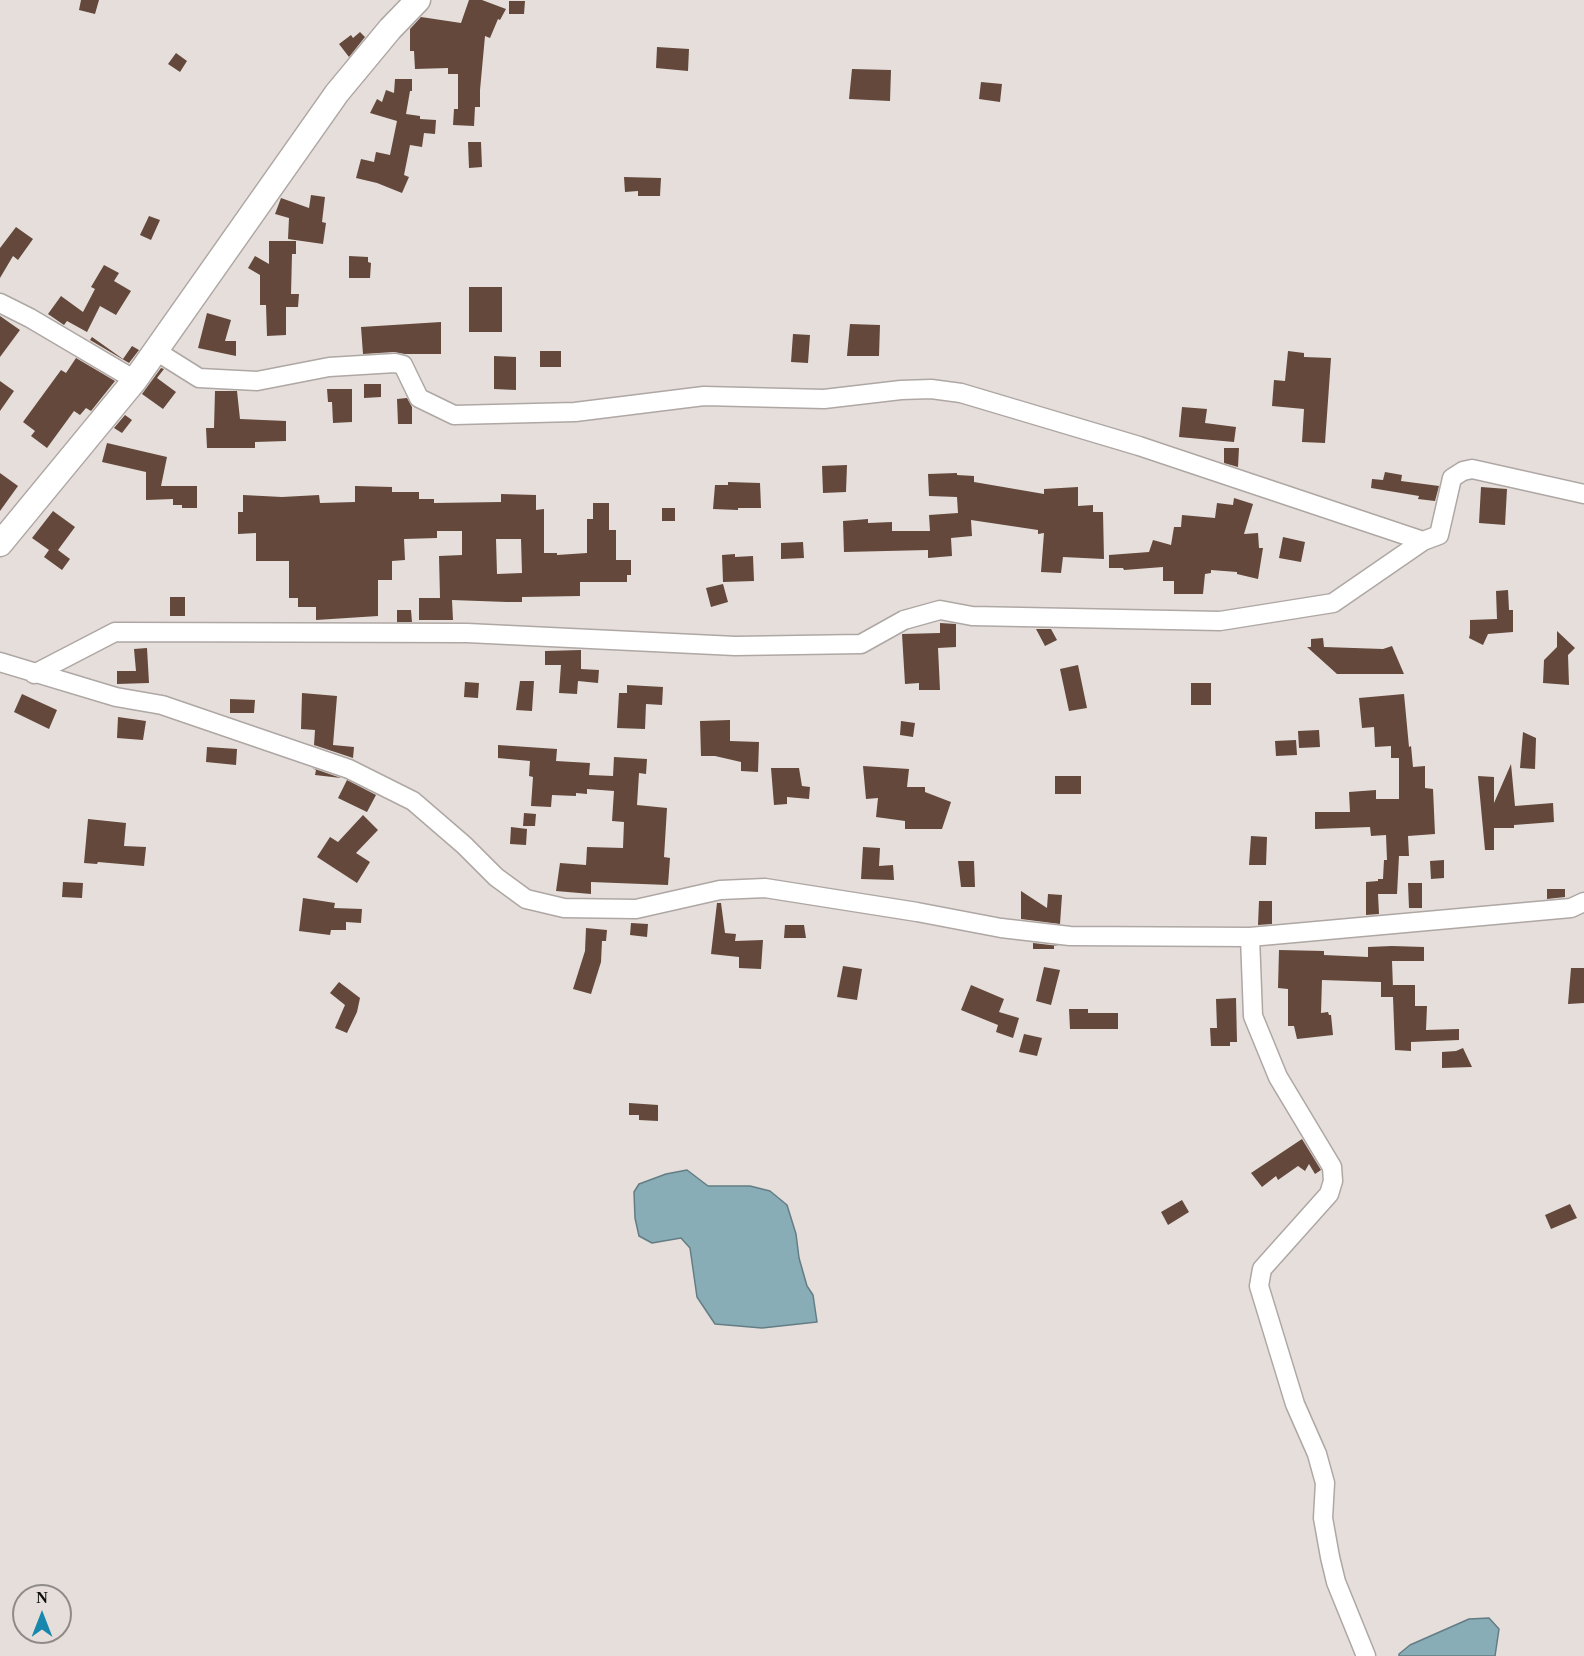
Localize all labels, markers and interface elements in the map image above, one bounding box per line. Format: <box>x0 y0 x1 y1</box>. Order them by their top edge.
north arrow <box>12 1584 72 1644</box>
text: N <box>36 1589 48 1606</box>

